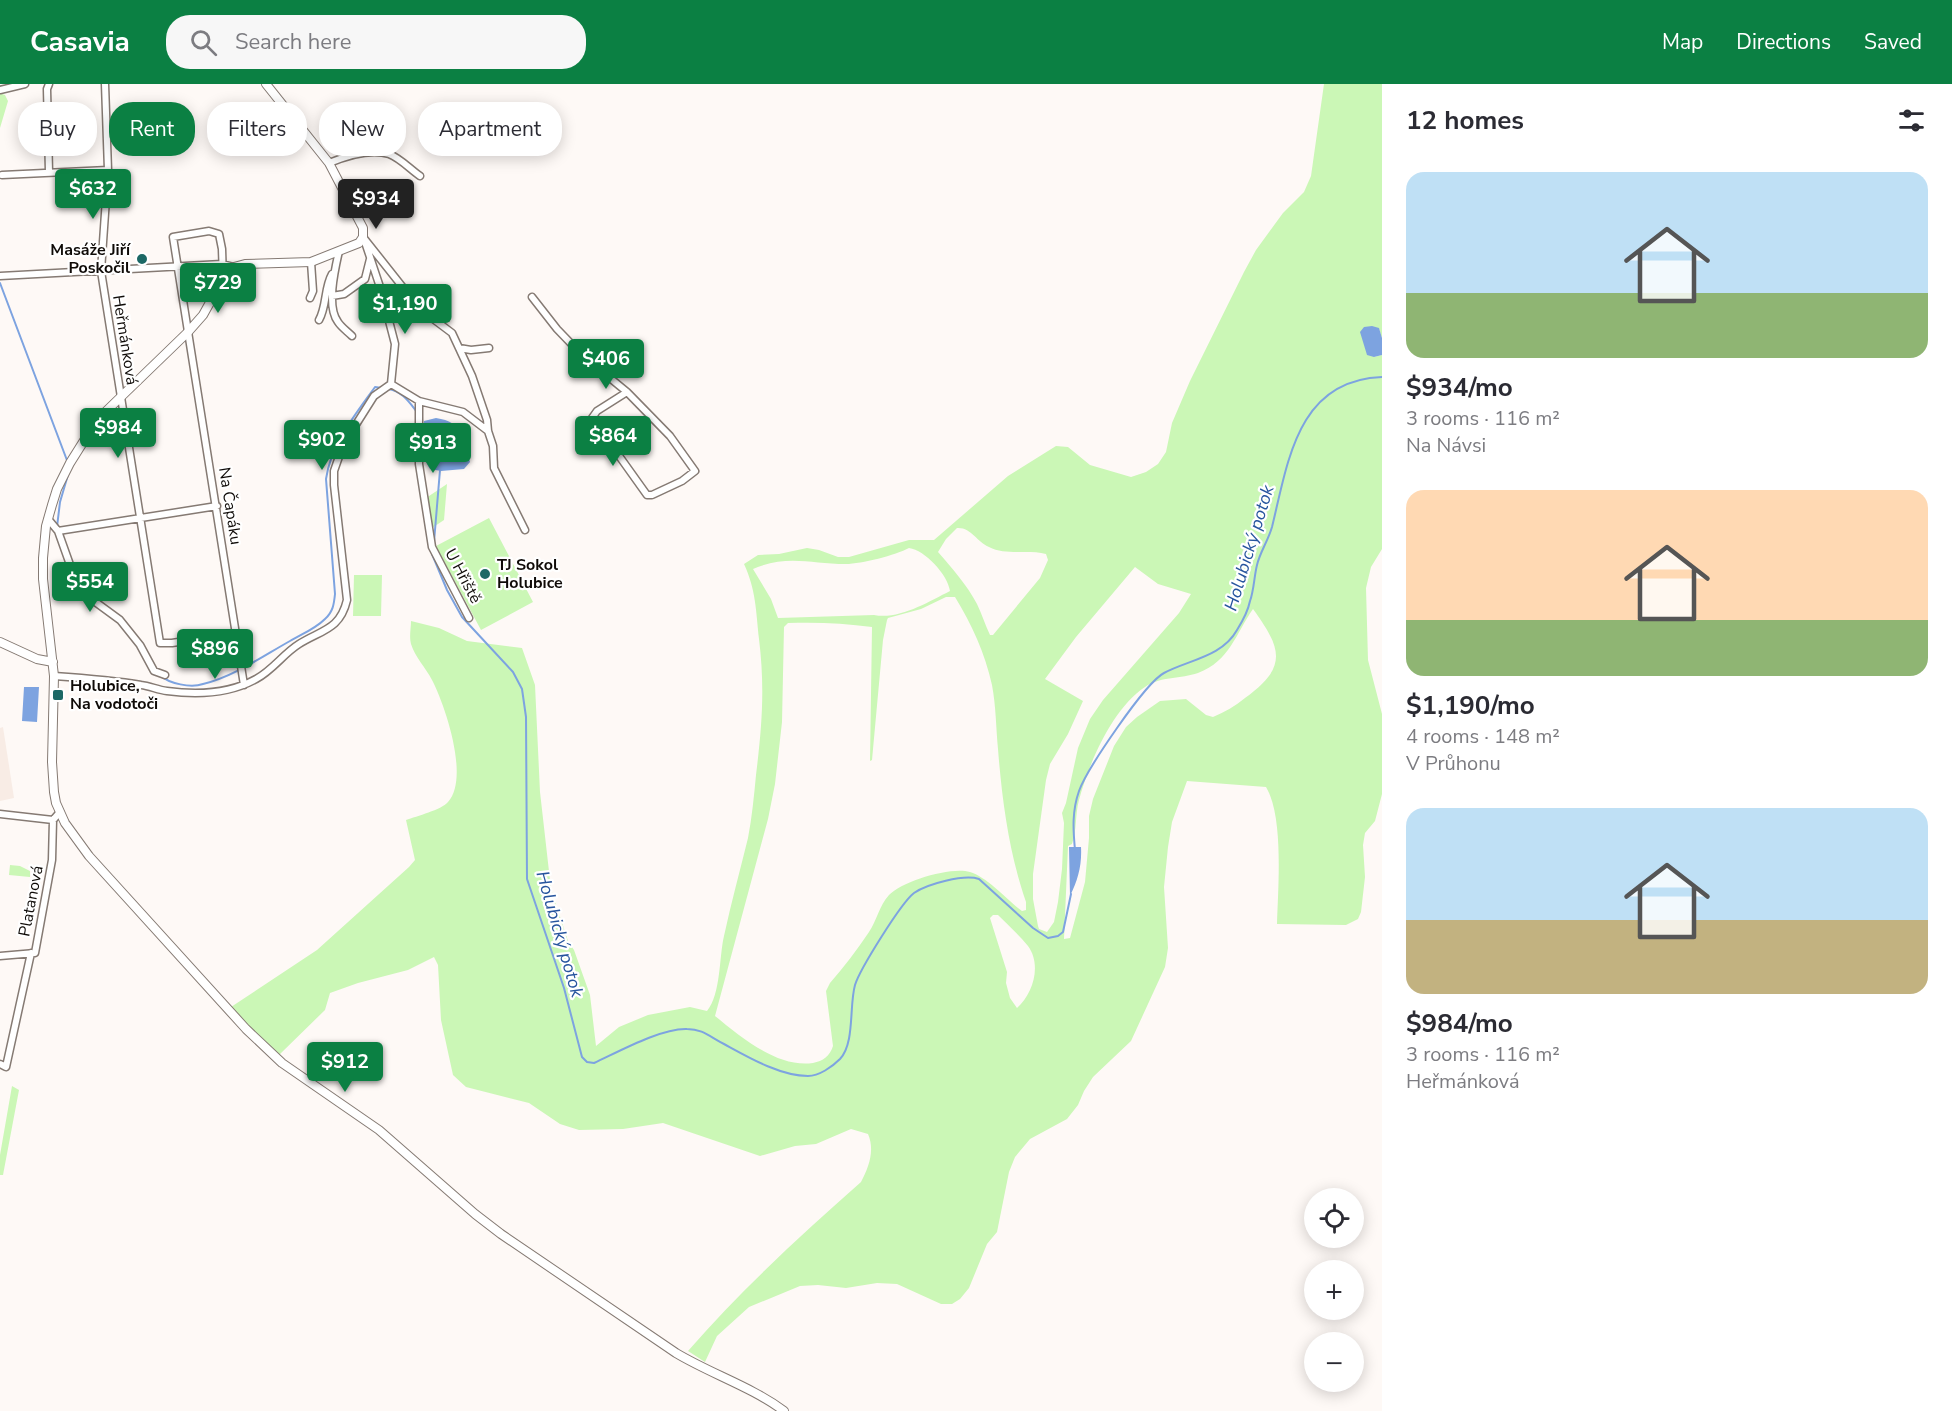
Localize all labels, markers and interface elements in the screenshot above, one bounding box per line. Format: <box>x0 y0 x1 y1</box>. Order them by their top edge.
search box <box>166 15 586 69</box>
text: Casavia <box>30 23 130 61</box>
icon: search <box>187 26 220 59</box>
text: Search here <box>235 27 352 57</box>
text: Map <box>1662 28 1703 56</box>
text: Directions <box>1736 28 1831 56</box>
text: Saved <box>1864 28 1922 56</box>
chip: Buy <box>18 102 97 156</box>
chip: Rent <box>109 102 195 156</box>
chip: Filters <box>207 102 307 156</box>
chip: New <box>319 102 406 156</box>
chip: Apartment <box>418 102 562 156</box>
text: 12 homes <box>1406 103 1524 138</box>
icon: filters <box>1895 104 1928 137</box>
pin: $632 <box>57 169 129 220</box>
text: $632 <box>69 175 117 202</box>
pin: $934 <box>340 179 412 230</box>
text: $934 <box>352 185 400 212</box>
icon: home <box>1613 211 1721 319</box>
place label: Masáže Jiří Poskočil <box>50 239 131 279</box>
marker: Masáže Jiří Poskočil <box>135 252 149 266</box>
pin: $729 <box>182 263 254 314</box>
text: $729 <box>194 269 242 296</box>
pin: $1,190 <box>356 284 454 335</box>
text: $1,190 <box>373 290 437 317</box>
street label: Heřmánková <box>107 293 143 387</box>
pin: $406 <box>570 339 642 390</box>
text: $406 <box>582 345 630 372</box>
text: $934/mo <box>1406 370 1513 405</box>
text: 3 rooms · 116 m² <box>1406 405 1560 432</box>
pin: $984 <box>82 408 154 459</box>
text: $984 <box>94 414 142 441</box>
pin: $864 <box>577 416 649 467</box>
pin: $902 <box>286 420 358 471</box>
text: $864 <box>589 422 637 449</box>
pin: $913 <box>397 423 469 474</box>
text: $902 <box>298 426 346 453</box>
text: $913 <box>409 429 457 456</box>
text: Na Návsi <box>1406 432 1486 459</box>
street label: Na Čapáku <box>213 466 247 546</box>
water label: Holubický potok <box>1218 481 1280 614</box>
icon: home <box>1613 529 1721 637</box>
street label: U Hřiště <box>439 545 487 607</box>
place label: TJ Sokol Holubice <box>497 554 563 594</box>
pin: $554 <box>54 562 126 613</box>
marker: TJ Sokol Holubice <box>478 567 492 581</box>
text: $554 <box>66 568 114 595</box>
pin: $896 <box>179 629 251 680</box>
text: $896 <box>191 635 239 662</box>
place label: Holubice, Na vodotoči <box>70 675 158 715</box>
marker: Holubice, Na vodotoči <box>51 688 65 702</box>
text: $1,190/mo <box>1406 688 1535 723</box>
text: 4 rooms · 148 m² <box>1406 723 1560 750</box>
text: V Průhonu <box>1406 750 1501 777</box>
icon: home <box>1613 847 1721 955</box>
street label: Platanová <box>13 864 49 938</box>
water label: Holubický potok <box>530 868 590 1001</box>
text: $984/mo <box>1406 1006 1513 1041</box>
text: 3 rooms · 116 m² <box>1406 1041 1560 1068</box>
pin: $912 <box>309 1042 381 1093</box>
text: $912 <box>321 1048 369 1075</box>
text: Heřmánková <box>1406 1068 1520 1095</box>
map controls <box>1304 1188 1364 1392</box>
button: locate <box>1304 1188 1364 1248</box>
button: + <box>1304 1260 1364 1320</box>
button: − <box>1304 1332 1364 1392</box>

